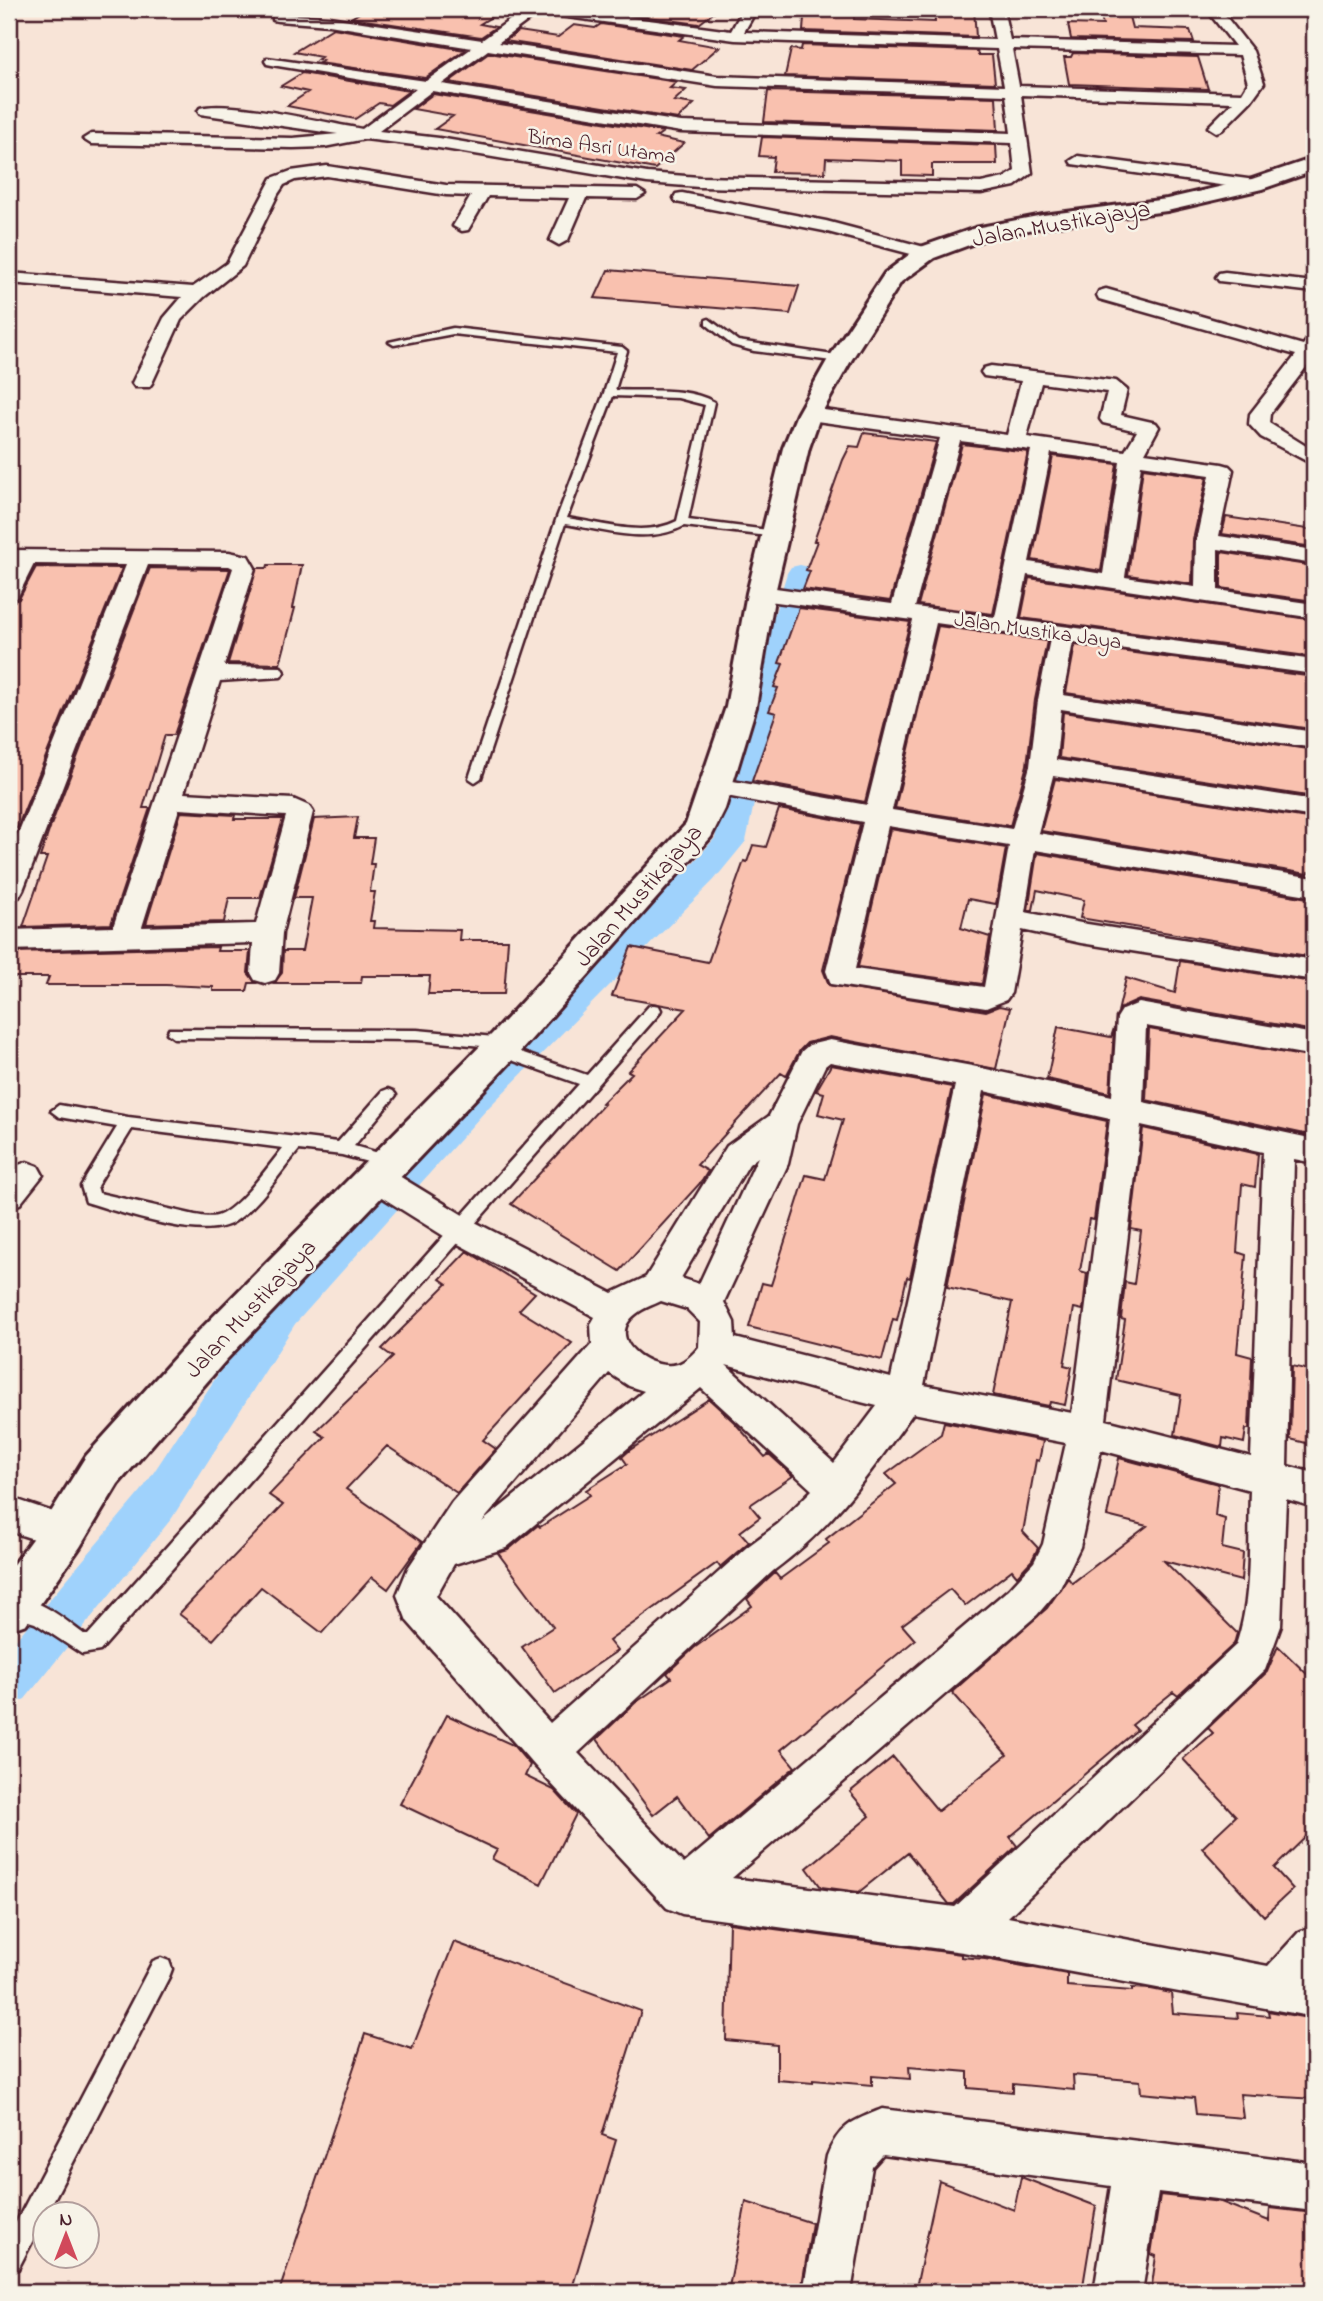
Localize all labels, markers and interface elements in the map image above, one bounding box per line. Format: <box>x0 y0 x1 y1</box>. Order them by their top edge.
street label: Bima Asri Utama <box>525 123 678 173</box>
street label: Jalan Mustikajaya <box>970 193 1153 259</box>
street label: Jalan Mustika Jaya <box>952 605 1123 661</box>
street label: Jalan Mustikajaya <box>568 817 713 977</box>
street label: Jalan Mustikajaya <box>178 1232 327 1388</box>
north arrow <box>32 2200 102 2270</box>
text: N <box>60 2207 73 2234</box>

